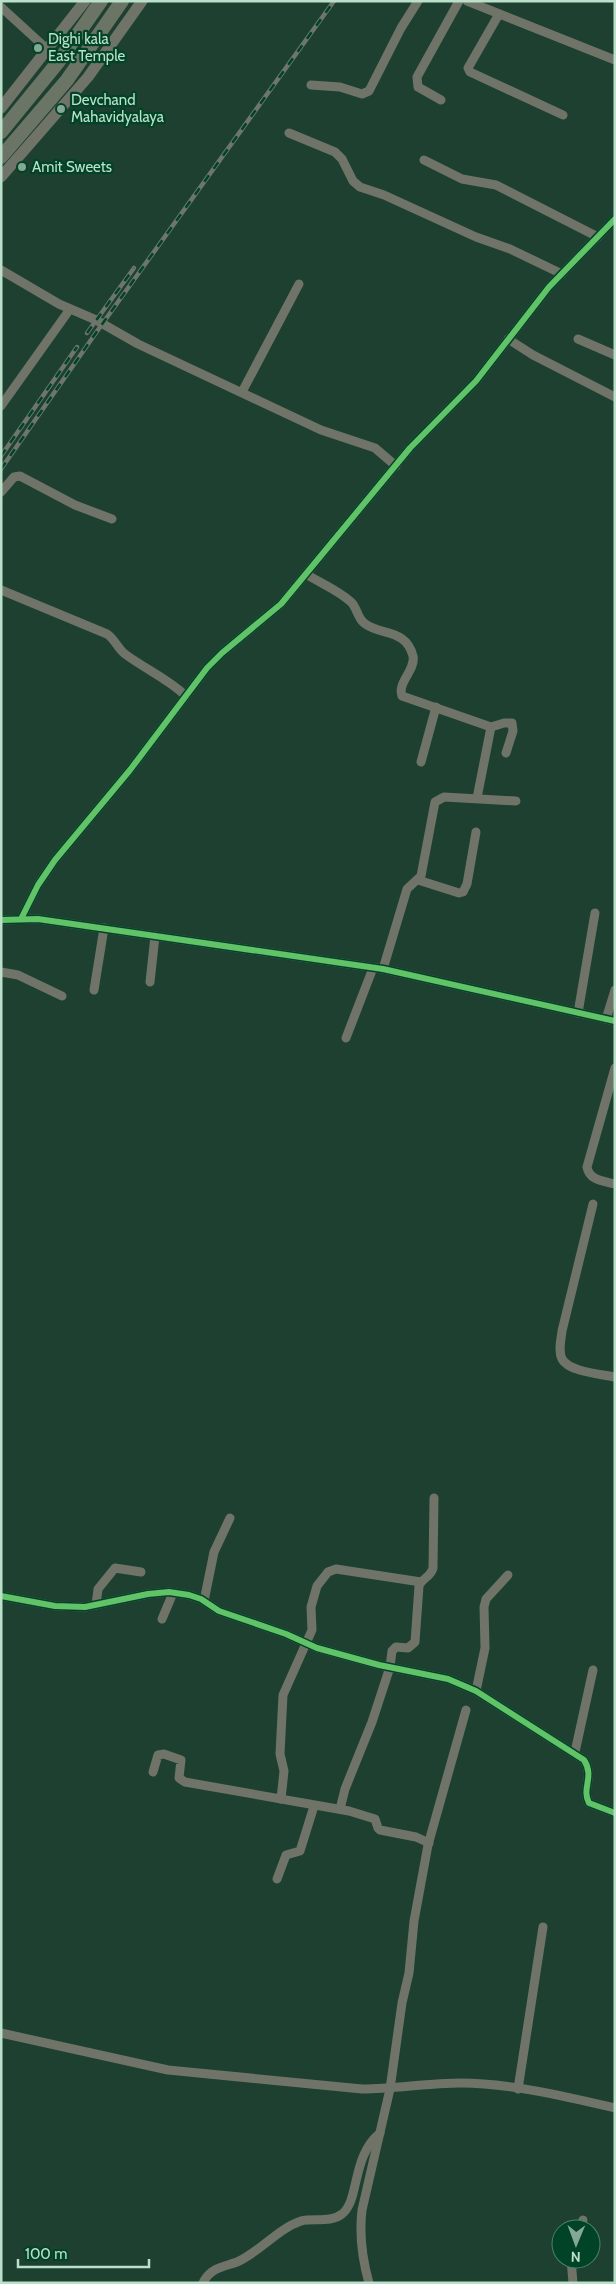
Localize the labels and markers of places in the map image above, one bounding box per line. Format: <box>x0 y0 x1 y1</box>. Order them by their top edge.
place label: Dighi kala East Temple <box>48 30 126 65</box>
marker: Dighi kala East Temple <box>32 42 44 54</box>
place label: Devchand Mahavidyalaya <box>71 91 165 126</box>
marker: Devchand Mahavidyalaya <box>55 103 67 115</box>
place label: Amit Sweets <box>32 158 112 176</box>
marker: Amit Sweets <box>16 161 28 173</box>

